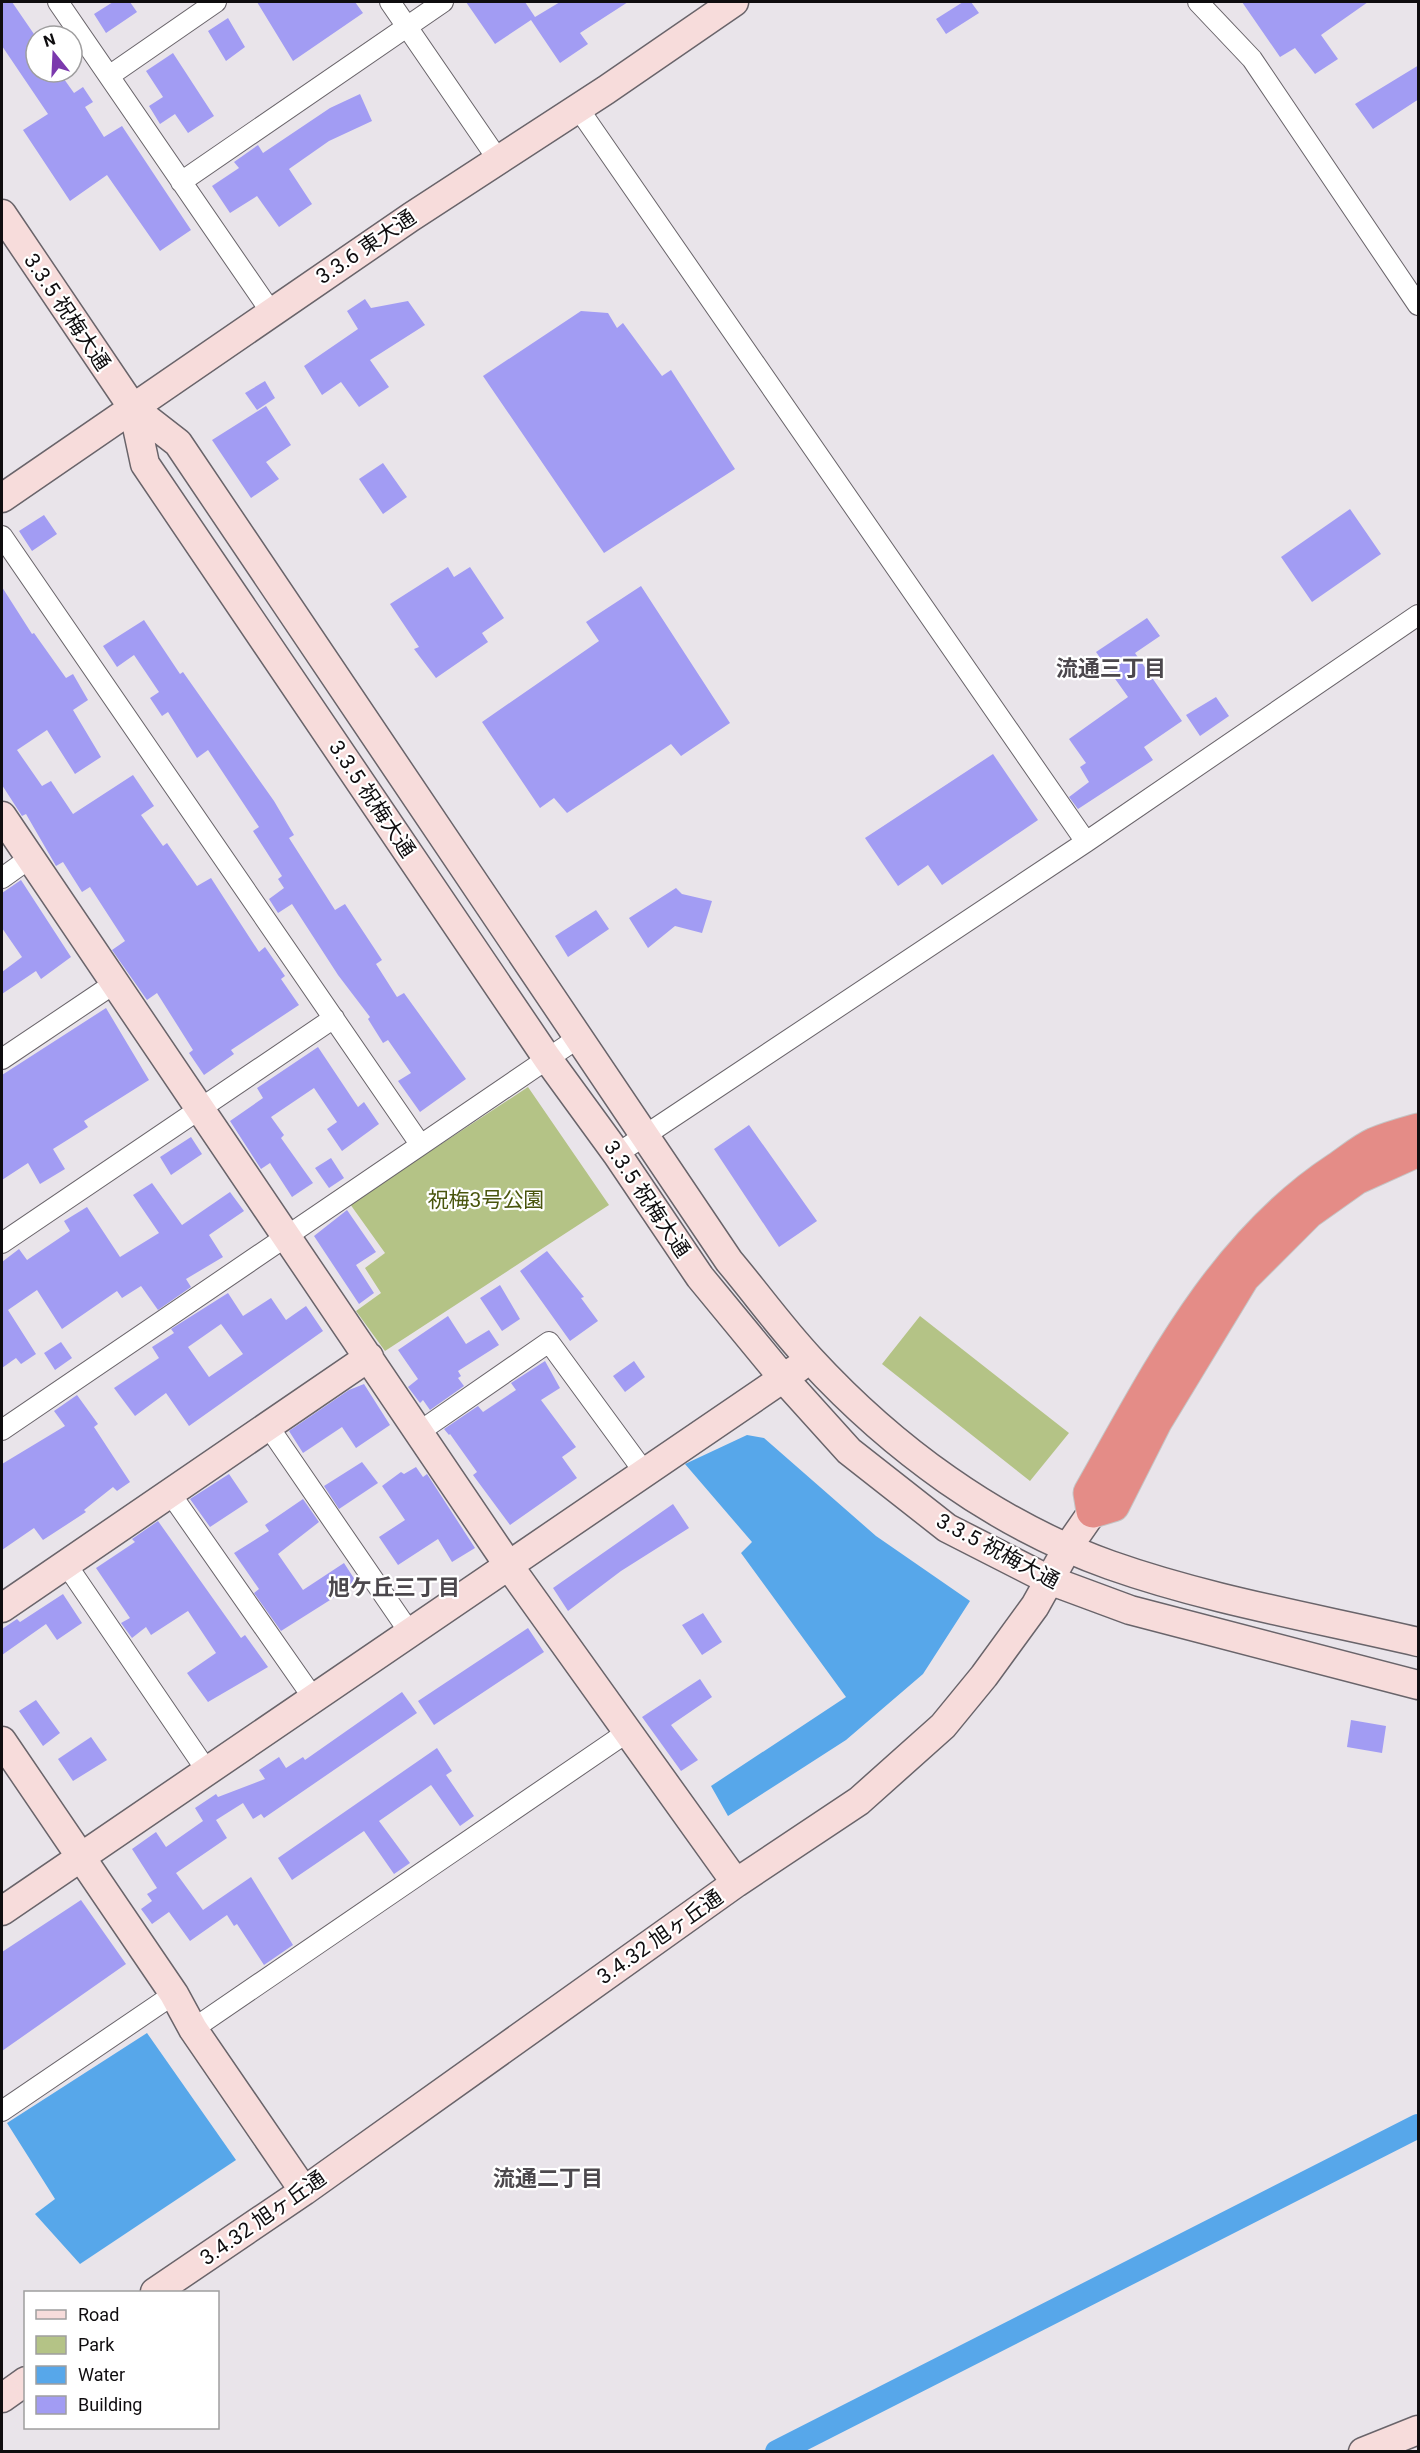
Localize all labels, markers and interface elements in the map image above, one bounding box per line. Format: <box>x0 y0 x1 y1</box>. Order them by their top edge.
north arrow <box>24 24 84 84</box>
text: N <box>41 29 58 51</box>
street label: 3.3.6 東大通 <box>312 205 420 289</box>
street label: 3.3.5 祝梅大通 <box>19 249 115 375</box>
district label: 流通三丁目 <box>1056 656 1166 681</box>
street label: 3.3.5 祝梅大通 <box>324 736 420 862</box>
street label: 3.3.5 祝梅大通 <box>599 1136 695 1262</box>
park label: 祝梅3号公園 <box>428 1188 544 1212</box>
street label: 3.3.5 祝梅大通 <box>932 1509 1064 1593</box>
district label: 旭ケ丘三丁目 <box>328 1575 460 1600</box>
street label: 3.4.32 旭ヶ丘通 <box>593 1885 727 1989</box>
street label: 3.4.32 旭ヶ丘通 <box>196 2166 330 2270</box>
district label: 流通二丁目 <box>493 2166 603 2191</box>
legend <box>24 2291 219 2429</box>
text: Road <box>78 2304 119 2325</box>
text: Park <box>78 2334 115 2355</box>
text: Water <box>78 2364 125 2385</box>
text: Building <box>78 2394 142 2415</box>

